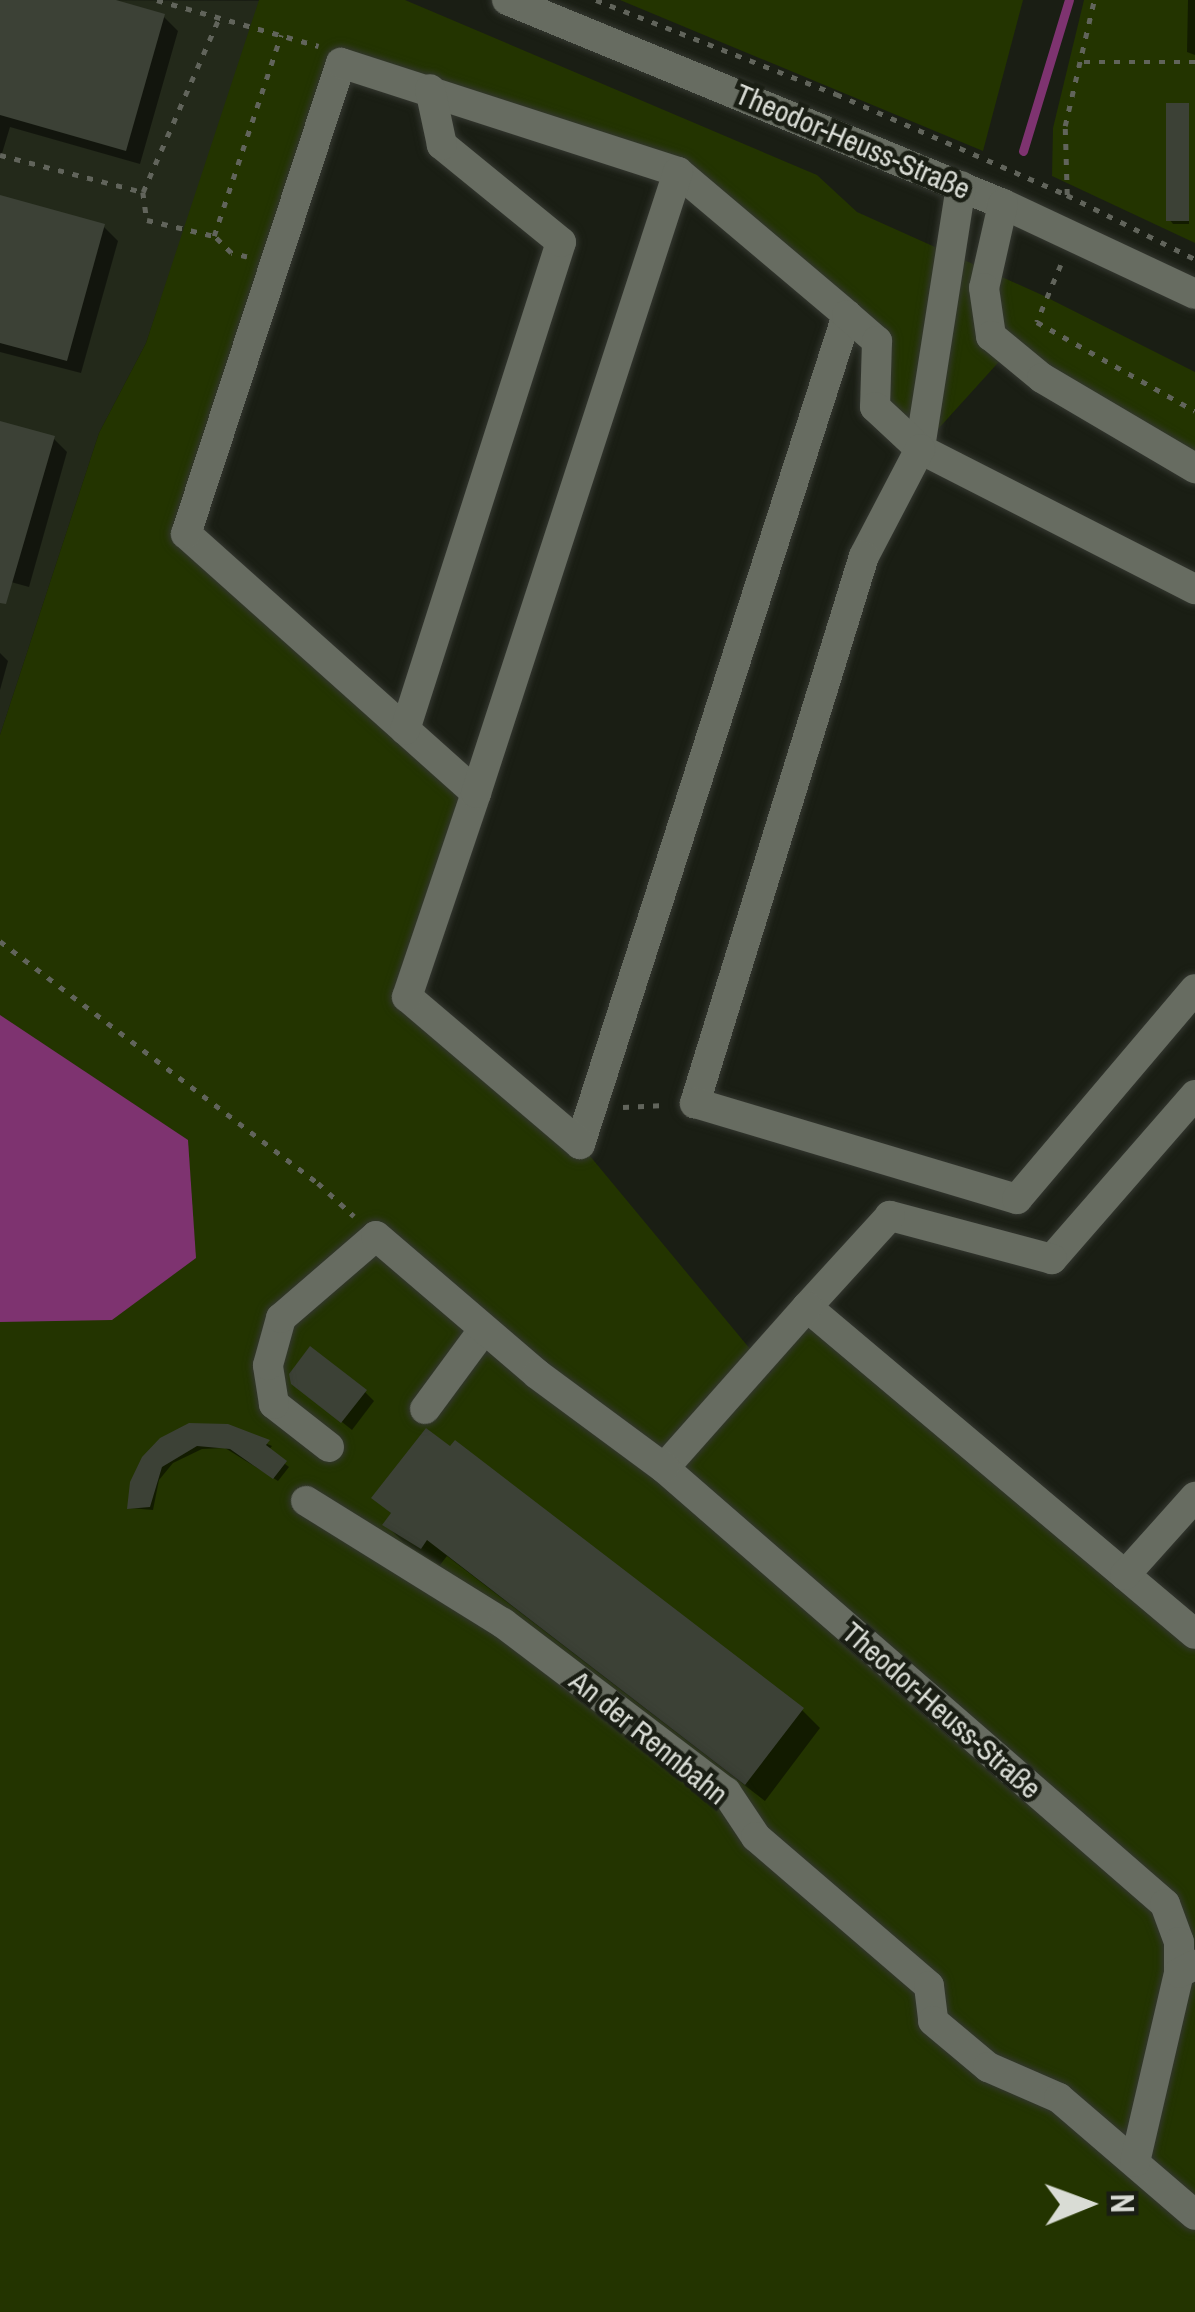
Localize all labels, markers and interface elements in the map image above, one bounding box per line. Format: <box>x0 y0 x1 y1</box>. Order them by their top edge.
street label: Theodor-Heuss-Straße <box>730 75 976 207</box>
street label: Theodor-Heuss-Straße <box>835 1614 1049 1806</box>
street label: An der Rennbahn <box>563 1662 735 1812</box>
north arrow <box>1027 2144 1147 2264</box>
text: N <box>1101 2193 1145 2214</box>

